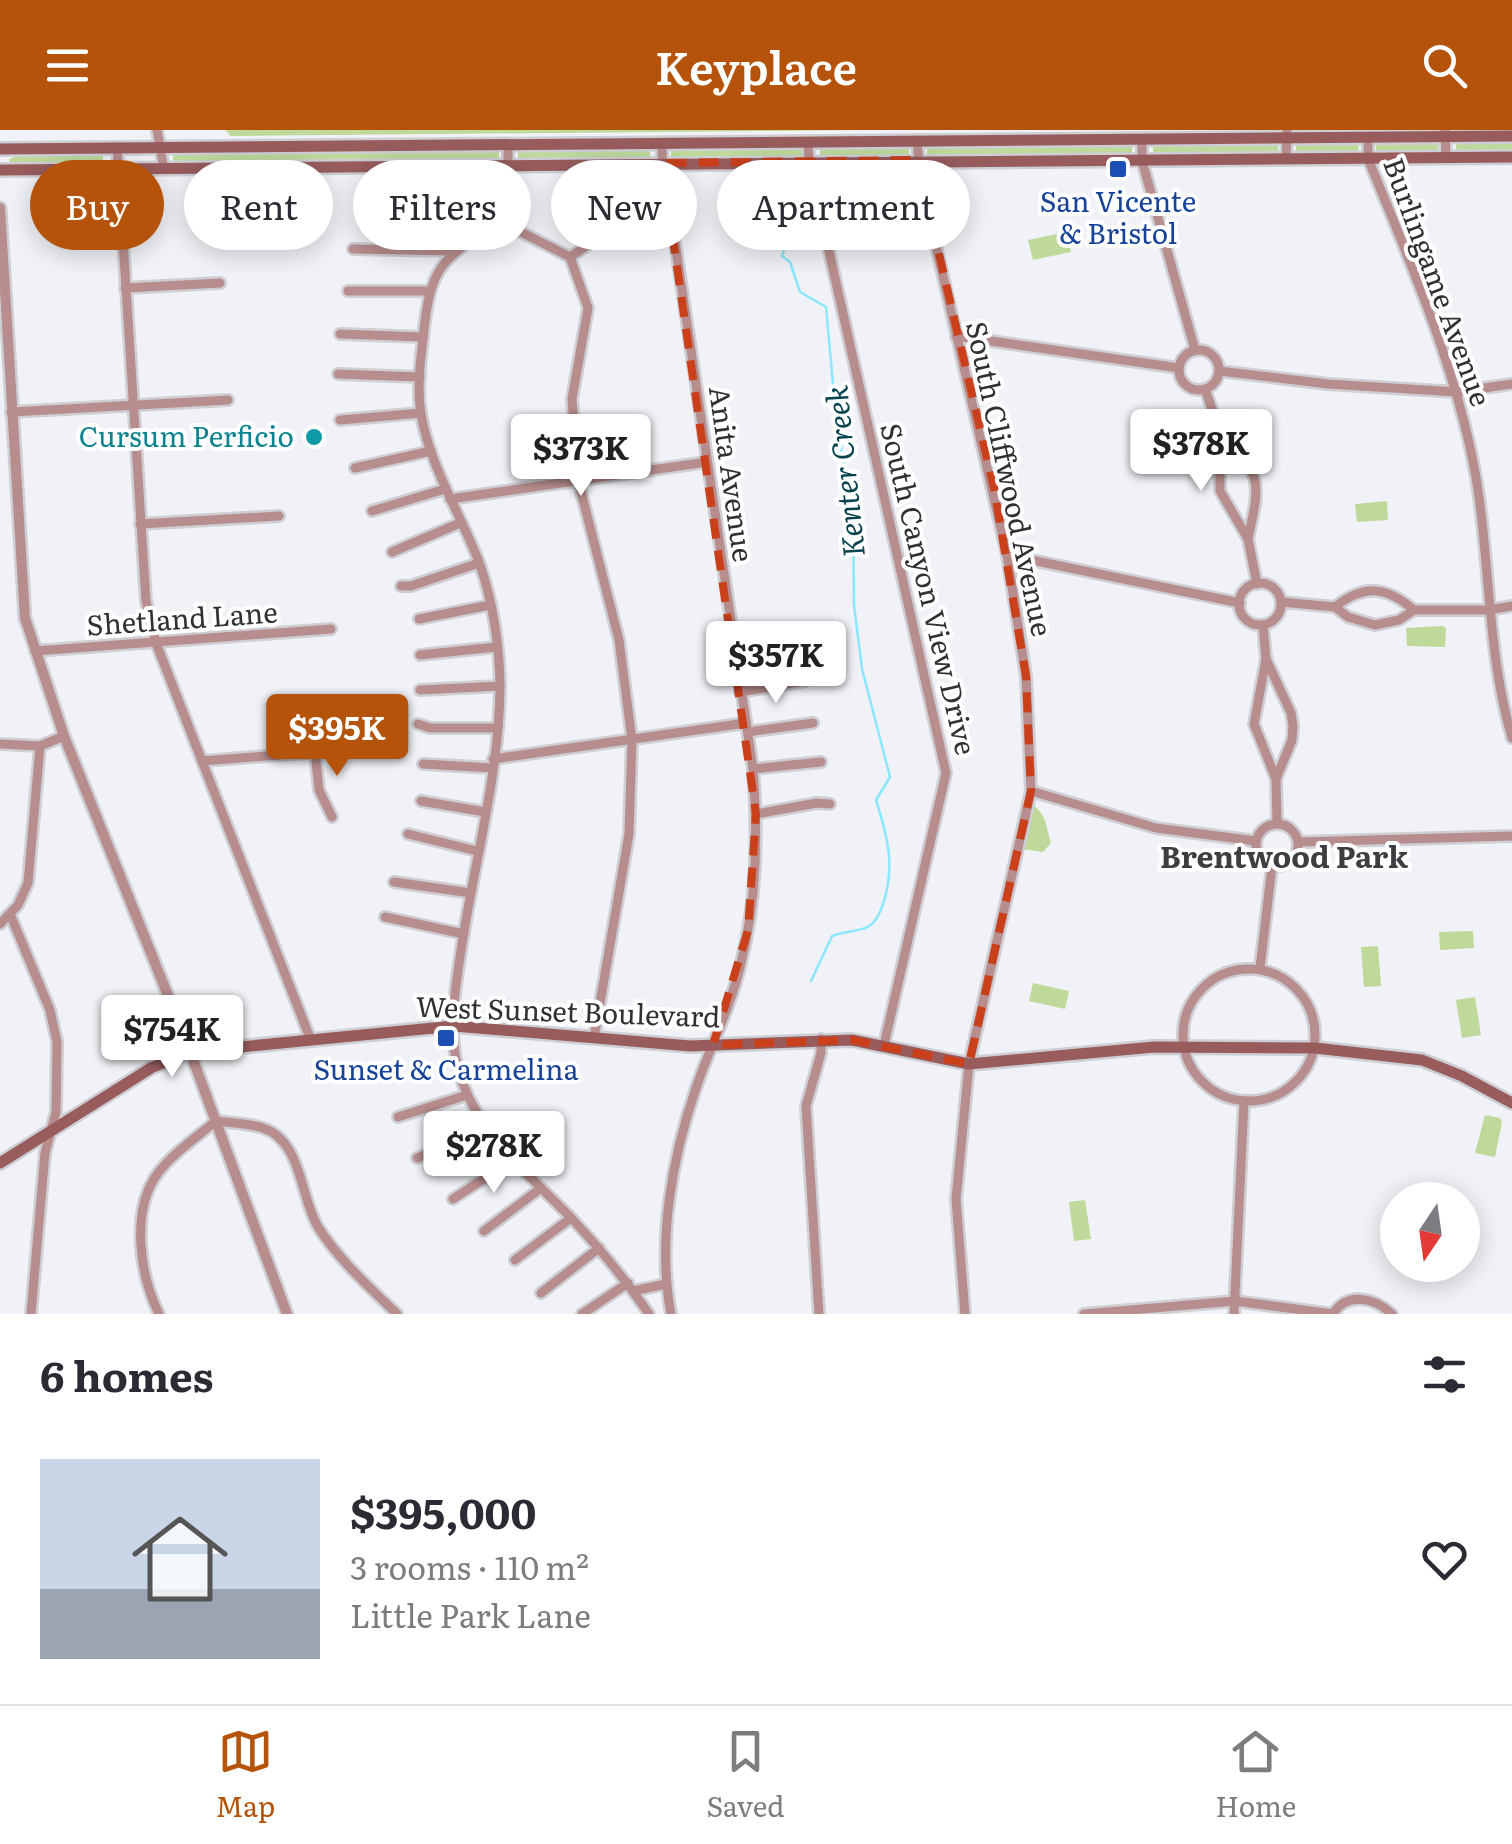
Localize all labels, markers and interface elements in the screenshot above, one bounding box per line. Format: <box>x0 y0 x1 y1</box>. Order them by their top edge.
text: Keyplace <box>655 32 857 99</box>
icon: menu <box>40 38 95 93</box>
icon: search <box>1417 38 1472 93</box>
street label: Burlingame Avenue <box>1374 151 1503 411</box>
marker: San Vicente & Bristol <box>1107 158 1129 180</box>
chip: Buy <box>30 160 164 250</box>
chip: Rent <box>184 160 333 250</box>
chip: Filters <box>353 160 531 250</box>
chip: New <box>551 160 697 250</box>
chip: Apartment <box>717 160 970 250</box>
place label: San Vicente & Bristol <box>1040 179 1196 253</box>
street label: South Cliffwood Avenue <box>957 317 1065 640</box>
street label: Anita Avenue <box>700 383 766 564</box>
water label: Kenter Creek <box>812 383 874 559</box>
pin: $378K <box>1131 409 1271 494</box>
place label: Cursum Perficio <box>79 414 294 456</box>
pin: $373K <box>511 414 651 499</box>
text: $378K <box>1152 417 1250 465</box>
street label: South Canyon View Drive <box>871 419 989 759</box>
text: $373K <box>533 422 629 470</box>
marker: Cursum Perficio <box>303 426 325 448</box>
street label: Shetland Lane <box>85 589 279 645</box>
pin: $357K <box>706 621 846 706</box>
text: $357K <box>728 629 824 677</box>
pin: $395K <box>267 694 407 779</box>
text: $395K <box>288 702 386 750</box>
district label: Brentwood Park <box>1160 833 1409 877</box>
street label: West Sunset Boulevard <box>415 984 721 1036</box>
pin: $754K <box>102 995 242 1080</box>
text: $754K <box>123 1003 221 1051</box>
marker: Sunset & Carmelina <box>435 1027 457 1049</box>
place label: Sunset & Carmelina <box>313 1047 579 1089</box>
pin: $278K <box>424 1111 564 1196</box>
text: $278K <box>445 1119 543 1167</box>
north arrow <box>1380 1182 1480 1282</box>
map controls <box>1380 1182 1480 1282</box>
text: 6 homes <box>40 1343 214 1405</box>
icon: filters <box>1417 1347 1472 1402</box>
text: $395,000 <box>350 1480 536 1542</box>
icon: home <box>120 1499 240 1619</box>
icon: heart <box>1417 1532 1472 1587</box>
text: 3 rooms · 110 m² <box>350 1542 589 1590</box>
text: Little Park Lane <box>350 1590 591 1638</box>
tab: Map <box>216 1724 275 1826</box>
tab: Saved <box>706 1724 784 1826</box>
tab: Home <box>1216 1724 1296 1826</box>

